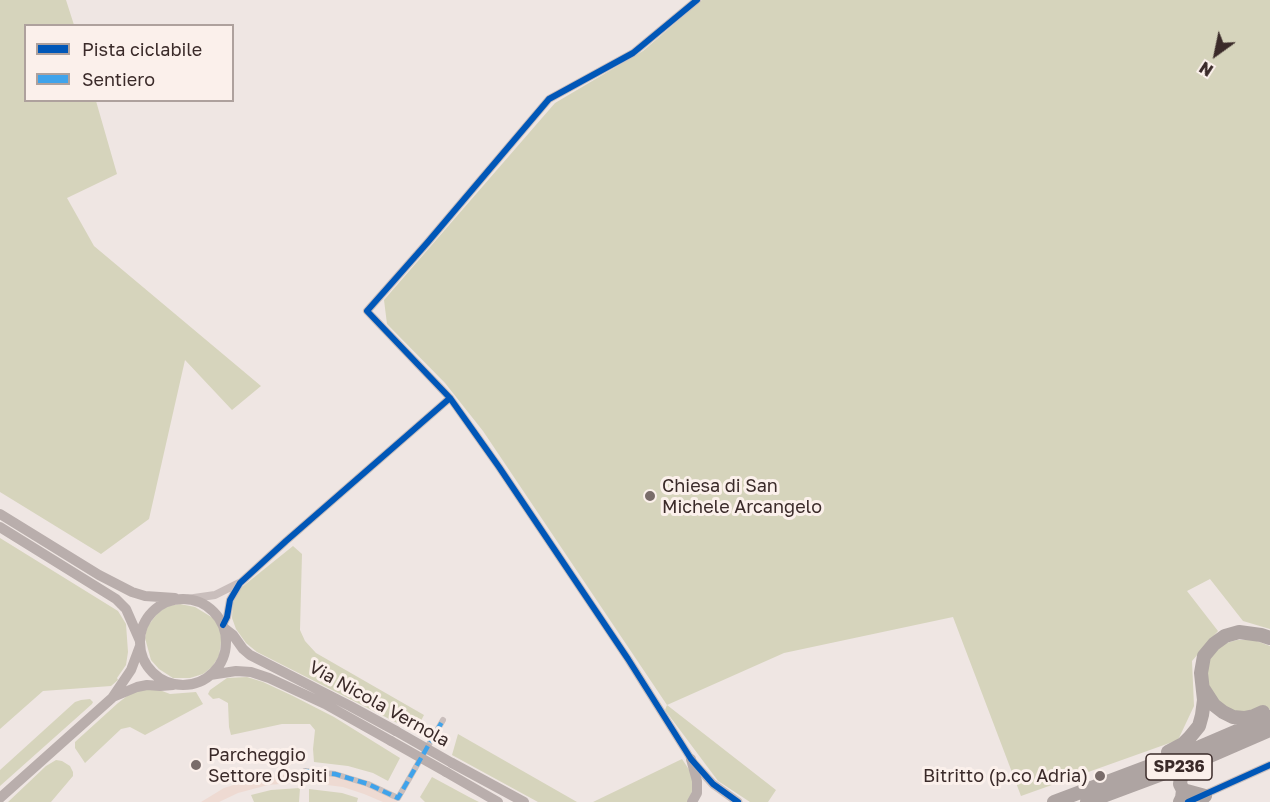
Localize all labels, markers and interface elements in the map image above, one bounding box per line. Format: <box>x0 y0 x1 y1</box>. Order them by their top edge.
legend <box>24 24 234 102</box>
north arrow <box>1186 24 1246 84</box>
text: Pista ciclabile <box>82 38 202 60</box>
text: N <box>1196 57 1217 81</box>
text: Sentiero <box>82 68 155 90</box>
place label: Chiesa di San Michele Arcangelo <box>662 475 822 518</box>
marker: Chiesa di San Michele Arcangelo <box>643 489 657 503</box>
street label: Via Nicola Vernola <box>305 656 453 752</box>
place label: Parcheggio Settore Ospiti <box>208 744 328 786</box>
road number: SP236 <box>1146 754 1212 780</box>
marker: Parcheggio Settore Ospiti <box>189 758 203 772</box>
place label: Bitritto (p.co Adria) <box>923 765 1088 787</box>
marker: Bitritto (p.co Adria) <box>1093 769 1107 783</box>

